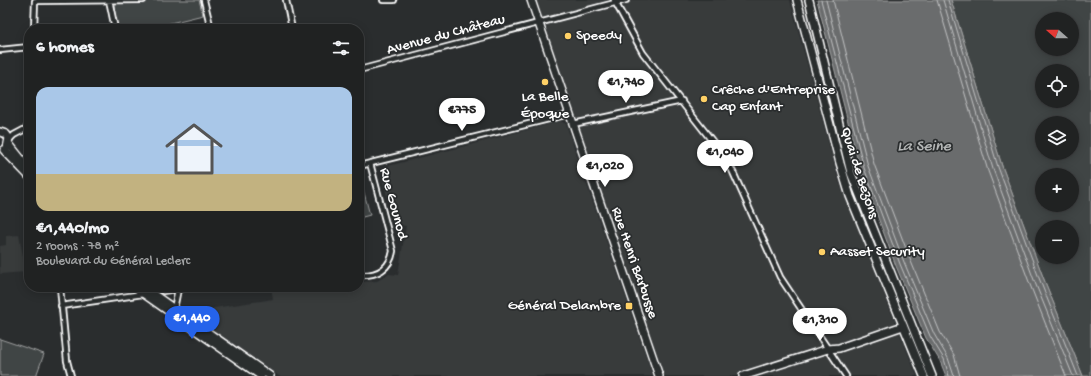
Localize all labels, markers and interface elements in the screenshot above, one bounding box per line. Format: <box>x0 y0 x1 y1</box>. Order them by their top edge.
street label: Avenue du Château <box>385 11 507 59</box>
north arrow <box>1035 12 1079 56</box>
map controls <box>1035 12 1079 264</box>
place label: Speedy <box>576 27 623 45</box>
marker: Speedy <box>563 31 573 41</box>
icon: filters <box>330 37 352 59</box>
text: 6 homes <box>36 38 94 58</box>
button: locate <box>1035 64 1079 108</box>
pin: €1,740 <box>593 70 659 104</box>
text: €1,740 <box>607 75 645 90</box>
marker: La Belle Époque <box>540 77 550 87</box>
place label: Crêche d'Entreprise Cap Enfant <box>712 81 835 116</box>
place label: La Belle Époque <box>521 88 569 123</box>
marker: Crêche d'Entreprise Cap Enfant <box>699 94 709 104</box>
pin: €775 <box>438 98 486 132</box>
text: €775 <box>448 103 476 118</box>
icon: home <box>158 113 230 185</box>
button: layers <box>1035 116 1079 160</box>
street label: Quai de Bezons <box>836 125 882 221</box>
water label: La Seine <box>897 138 952 157</box>
pin: €1,040 <box>692 140 758 174</box>
text: €1,040 <box>706 145 744 160</box>
pin: €1,020 <box>572 154 638 188</box>
text: €1,020 <box>586 159 624 174</box>
street label: Rue Gounod <box>375 166 412 243</box>
button: + <box>1035 168 1079 212</box>
street label: Rue Henri Barbusse <box>606 205 662 321</box>
text: €1,440/mo <box>36 219 109 239</box>
button: − <box>1035 220 1079 264</box>
text: 2 rooms · 78 m² <box>36 239 119 254</box>
place label: Aasset Security <box>830 243 925 261</box>
marker: Aasset Security <box>817 247 827 257</box>
text: Boulevard du Général Leclerc <box>36 254 190 269</box>
place label: Général Delambre <box>508 297 621 315</box>
marker: Général Delambre <box>624 301 634 311</box>
pin: €1,440 <box>159 306 225 340</box>
pin: €1,310 <box>787 308 853 342</box>
text: €1,440 <box>174 311 210 326</box>
text: €1,310 <box>802 313 838 328</box>

